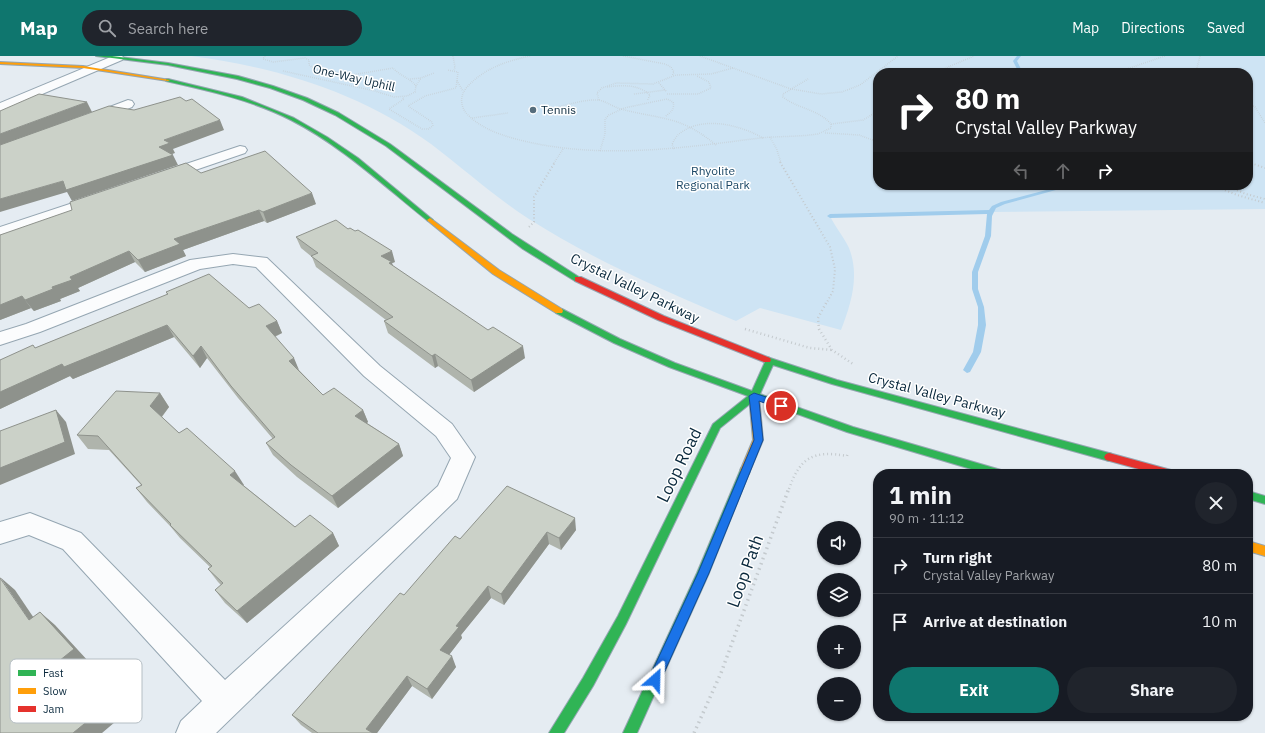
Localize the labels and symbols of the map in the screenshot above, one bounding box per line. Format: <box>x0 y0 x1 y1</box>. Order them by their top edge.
street label: One-Way Uphill <box>312 61 397 94</box>
place label: Tennis <box>541 102 576 117</box>
marker: Tennis <box>528 105 538 115</box>
park label: Rhyolite Regional Park <box>676 163 751 192</box>
street label: Crystal Valley Parkway <box>567 249 703 327</box>
street label: Crystal Valley Parkway <box>866 368 1008 422</box>
pin <box>764 389 798 423</box>
street label: Loop Road <box>652 424 706 506</box>
street label: Loop Path <box>722 531 768 611</box>
legend <box>10 659 142 723</box>
position arrow <box>634 659 676 701</box>
text: Fast <box>43 666 64 680</box>
text: Slow <box>43 684 67 698</box>
text: Jam <box>43 702 64 716</box>

